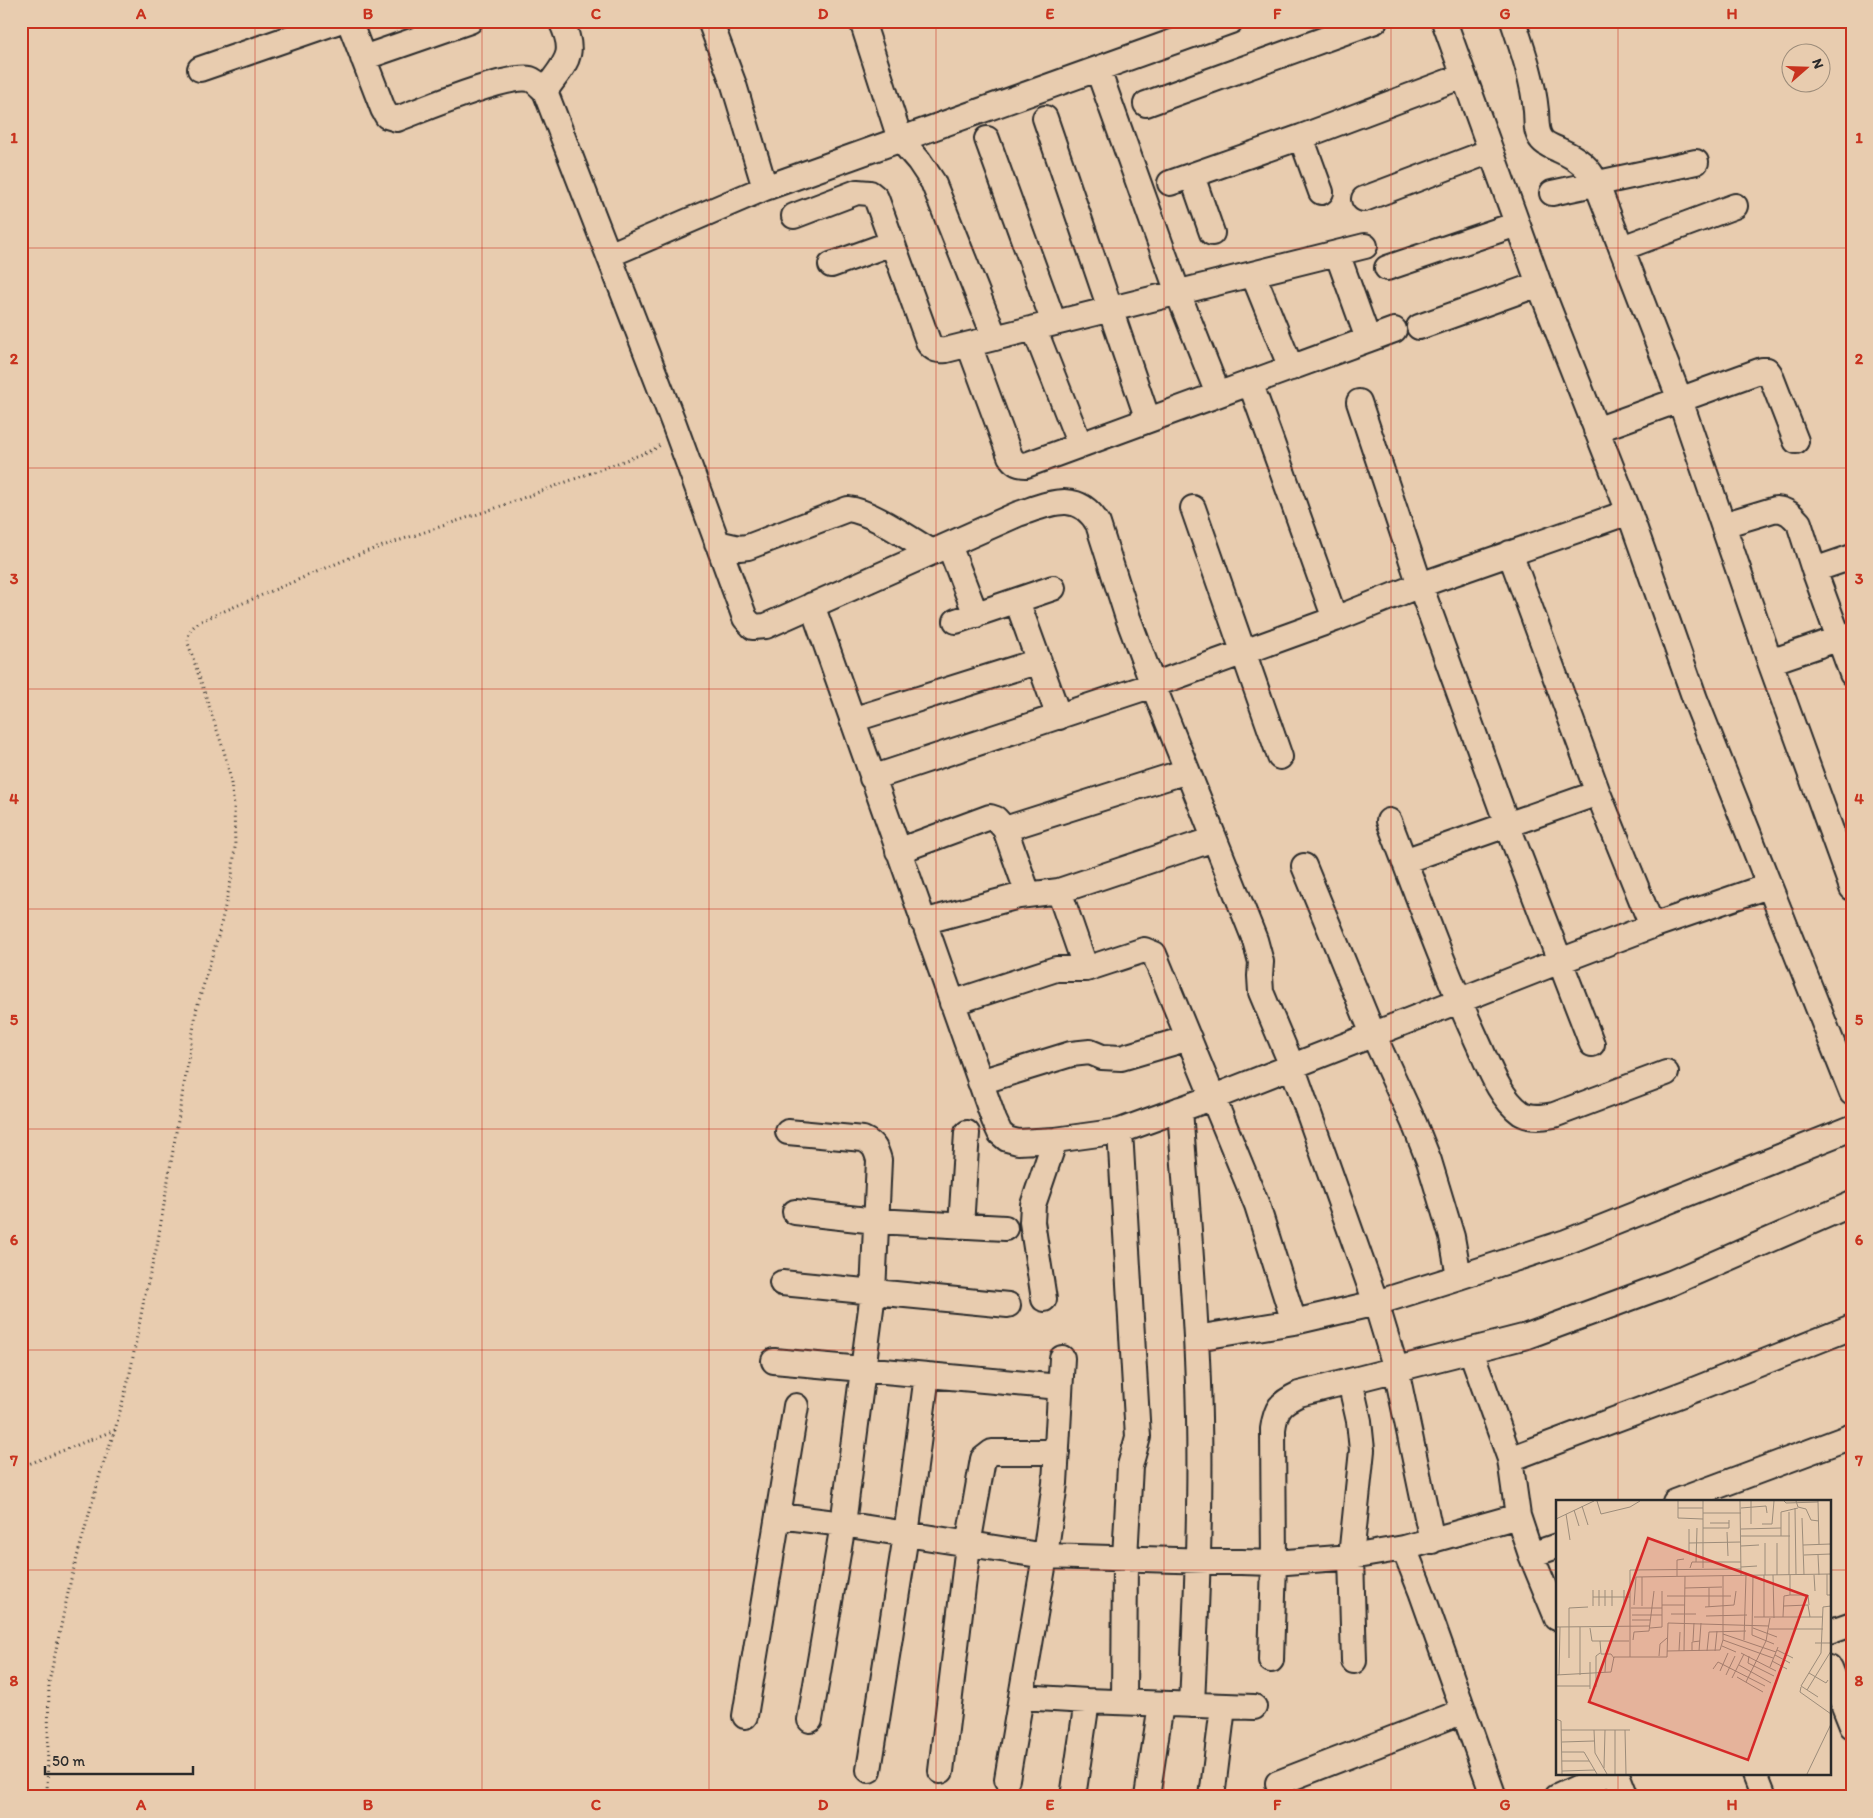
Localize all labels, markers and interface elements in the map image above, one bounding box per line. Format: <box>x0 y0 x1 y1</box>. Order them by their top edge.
text: A <box>135 4 147 23</box>
text: B <box>363 4 374 23</box>
text: C <box>591 4 602 23</box>
text: D <box>818 4 829 23</box>
text: E <box>1046 4 1055 23</box>
text: F <box>1273 4 1282 23</box>
text: G <box>1499 4 1511 23</box>
text: H <box>1726 4 1738 23</box>
north arrow <box>1780 42 1830 92</box>
text: N <box>1808 56 1827 71</box>
text: 1 <box>10 128 18 147</box>
text: 1 <box>1855 128 1863 147</box>
text: 2 <box>10 349 19 368</box>
text: 2 <box>1855 349 1864 368</box>
text: 3 <box>10 569 19 588</box>
text: 3 <box>1855 569 1864 588</box>
text: 4 <box>9 789 19 808</box>
text: 4 <box>1854 789 1864 808</box>
text: 5 <box>10 1010 19 1029</box>
text: 5 <box>1855 1010 1864 1029</box>
text: 6 <box>10 1230 19 1249</box>
text: 6 <box>1855 1230 1864 1249</box>
text: 7 <box>9 1451 18 1470</box>
text: 7 <box>1854 1451 1863 1470</box>
inset map <box>1556 1500 1830 1776</box>
text: 8 <box>10 1671 19 1690</box>
text: 8 <box>1855 1671 1864 1690</box>
scale bar <box>45 1743 192 1775</box>
text: 50 m <box>52 1752 85 1770</box>
text: A <box>135 1795 147 1814</box>
text: B <box>363 1795 374 1814</box>
text: C <box>591 1795 602 1814</box>
text: D <box>818 1795 829 1814</box>
text: E <box>1046 1795 1055 1814</box>
text: F <box>1273 1795 1282 1814</box>
text: G <box>1499 1795 1511 1814</box>
text: H <box>1726 1795 1738 1814</box>

